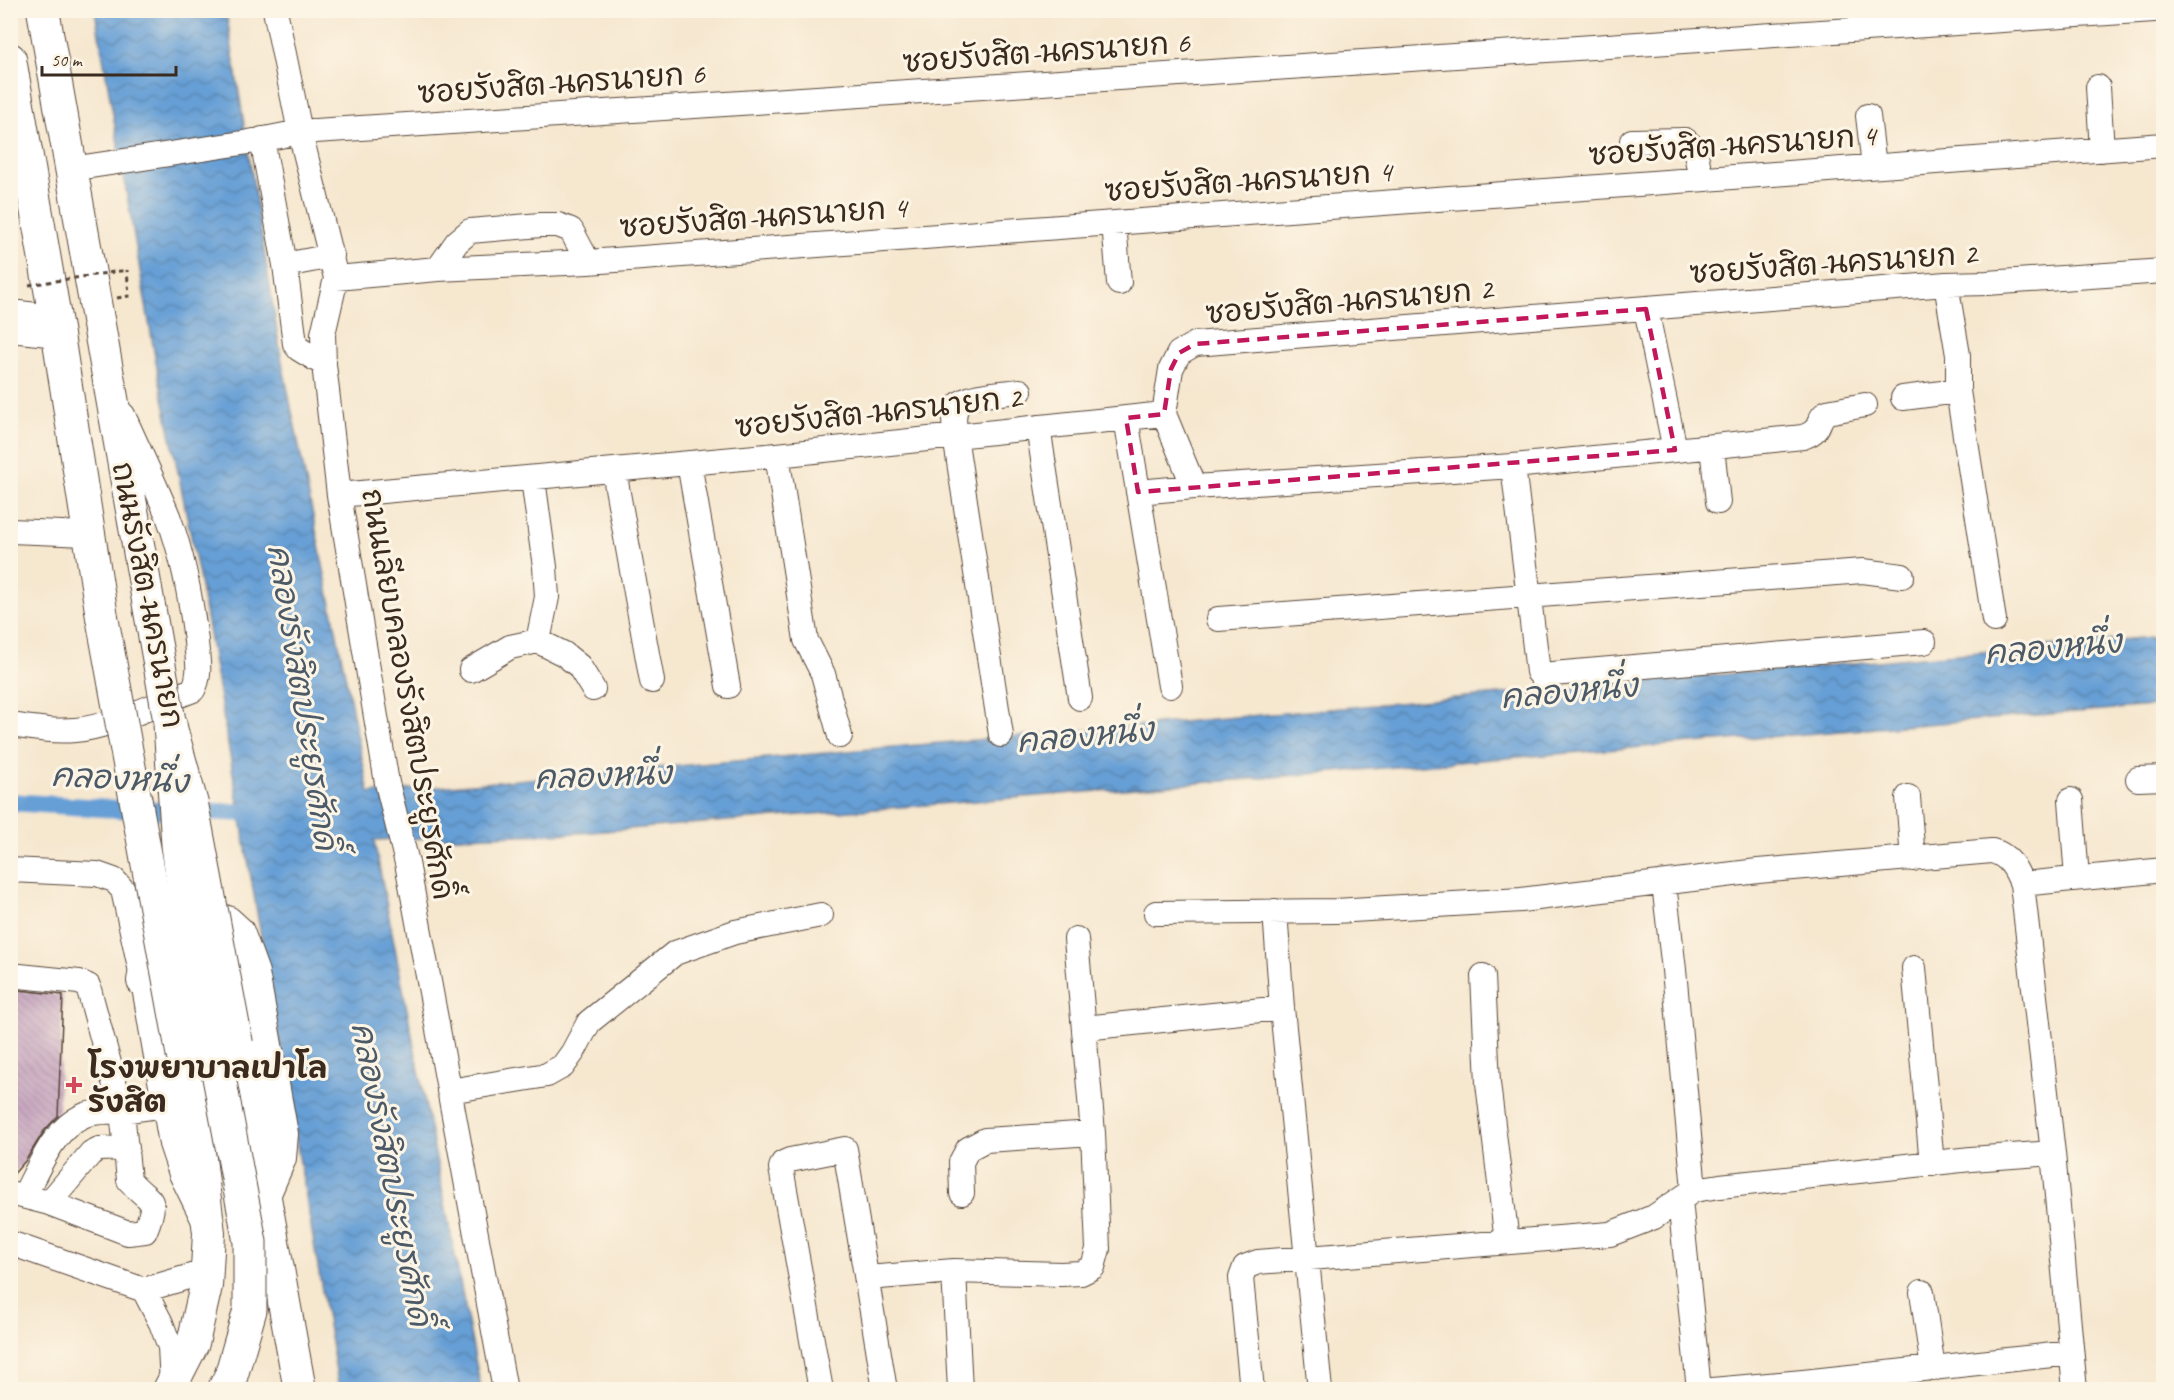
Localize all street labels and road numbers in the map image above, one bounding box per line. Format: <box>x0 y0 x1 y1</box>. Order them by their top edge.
street label: ซอยรังสิต-นครนายก 6 <box>901 23 1192 81</box>
street label: ซอยรังสิต-นครนายก 6 <box>416 54 707 112</box>
street label: ซอยรังสิต-นครนายก 4 <box>1587 116 1879 174</box>
street label: ซอยรังสิต-นครนายก 4 <box>1103 152 1395 210</box>
street label: ซอยรังสิต-นครนายก 4 <box>618 188 910 246</box>
street label: ซอยรังสิต-นครนายก 2 <box>1688 234 1980 292</box>
street label: ซอยรังสิต-นครนายก 2 <box>1204 269 1496 332</box>
street label: ซอยรังสิต-นครนายก 2 <box>733 378 1026 446</box>
street label: ถนนรังสิต-นครนายก <box>104 459 192 731</box>
street label: ถนนเลียบคลองรังสิตประยูรศักดิ์ <box>350 484 471 903</box>

